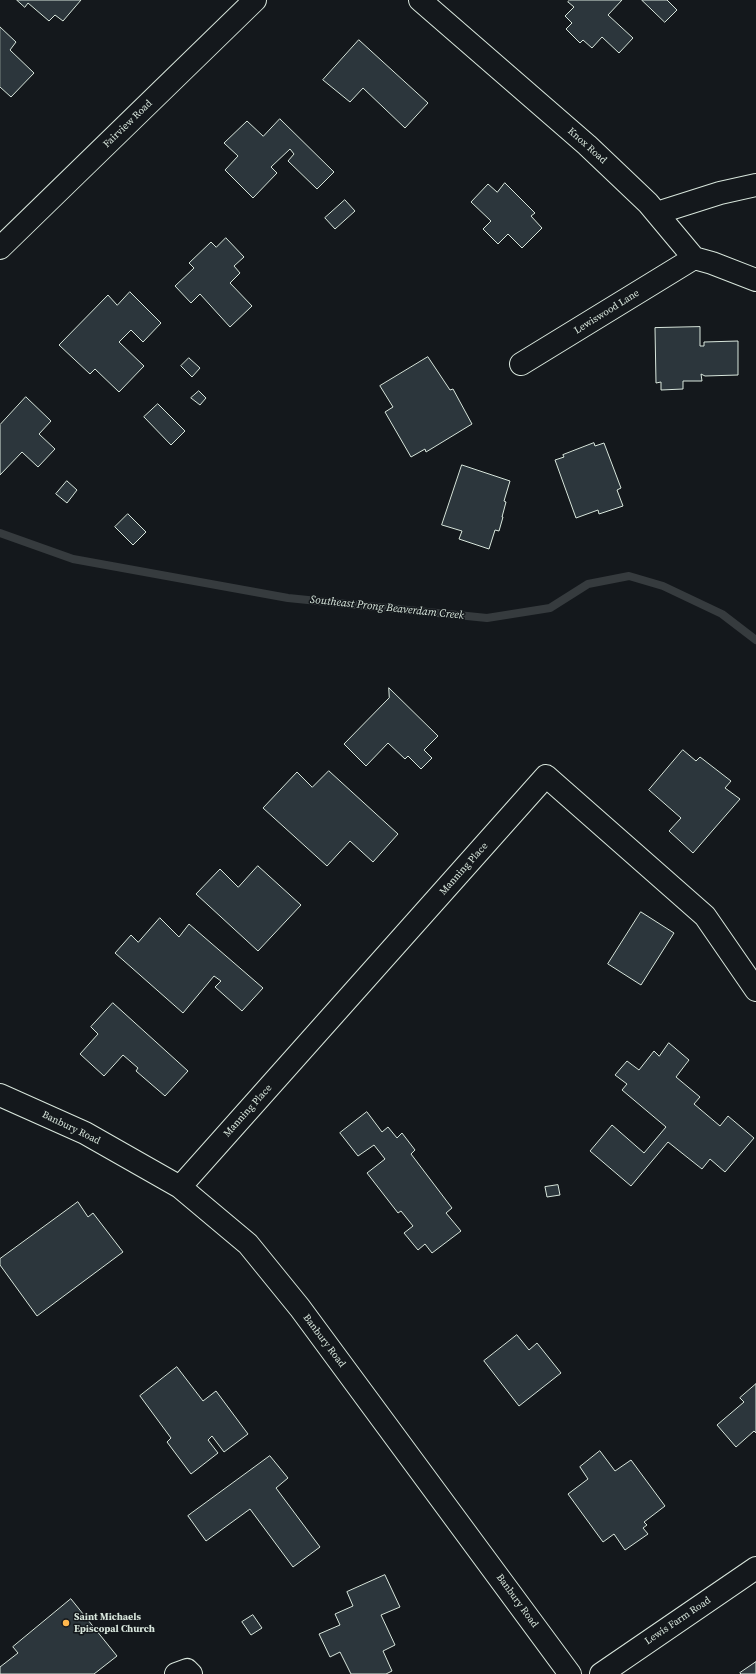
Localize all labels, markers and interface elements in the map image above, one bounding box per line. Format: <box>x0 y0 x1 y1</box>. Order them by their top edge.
street label: Fairview Road <box>101 98 155 150</box>
street label: Knox Road <box>565 125 609 167</box>
street label: Lewiswood Lane <box>572 287 642 337</box>
water label: Southeast Prong Beaverdam Creek <box>309 593 465 623</box>
street label: Manning Place <box>437 840 491 898</box>
street label: Manning Place <box>221 1082 275 1140</box>
street label: Banbury Road <box>40 1109 102 1147</box>
street label: Banbury Road <box>300 1312 348 1370</box>
street label: Banbury Road <box>494 1572 540 1630</box>
street label: Lewis Farm Road <box>643 1595 713 1647</box>
place label: Saint Michaels Episcopal Church <box>74 1611 155 1634</box>
marker: Saint Michaels Episcopal Church <box>61 1618 71 1628</box>

